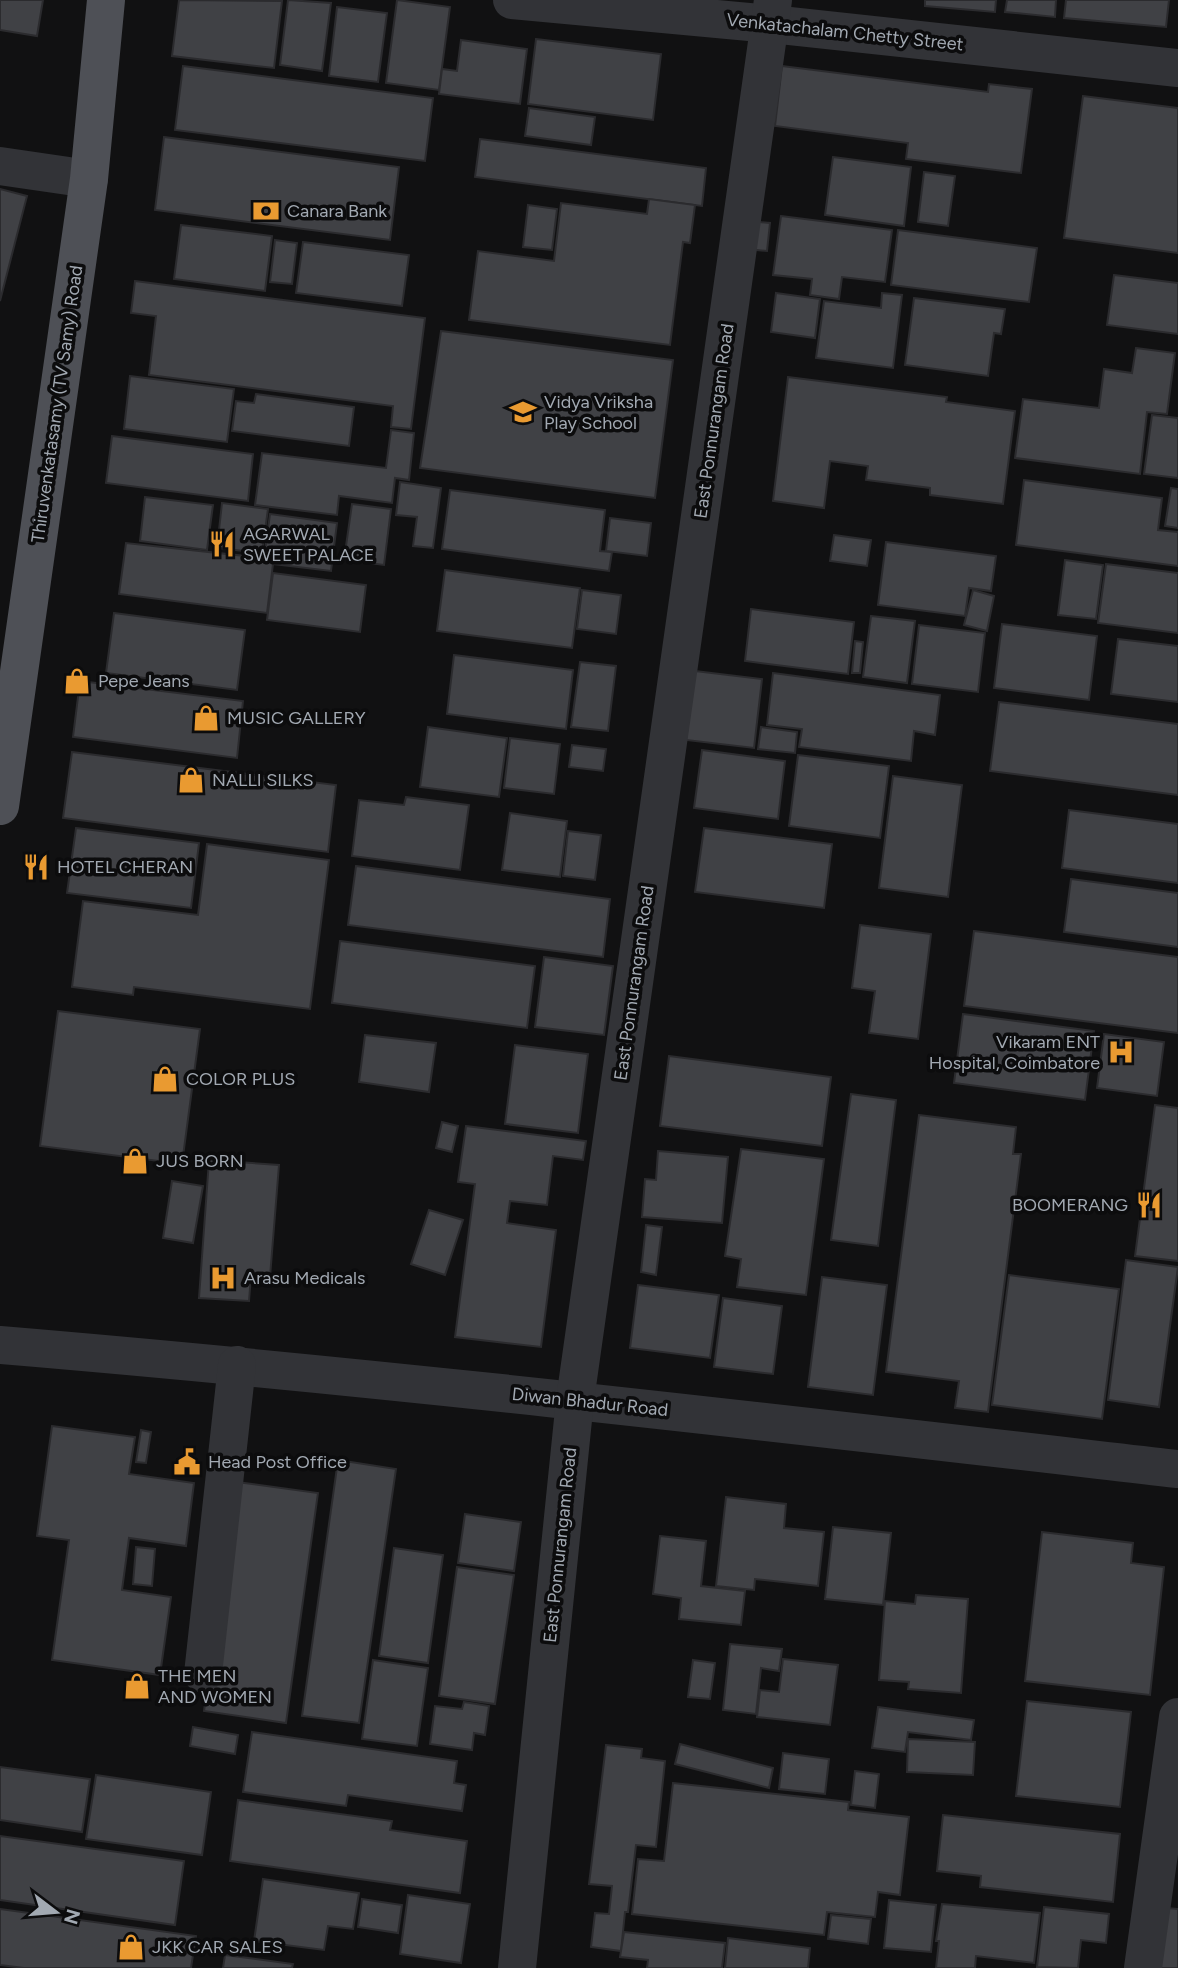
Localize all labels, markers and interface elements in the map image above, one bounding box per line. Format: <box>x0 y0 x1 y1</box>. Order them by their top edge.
street label: Venkatachalam Chetty Street <box>726 9 965 55</box>
bank icon: Canara Bank <box>251 196 281 226</box>
place label: Canara Bank <box>287 200 387 222</box>
street label: Thiruvenkatasamy (TV Samy) Road <box>27 264 87 544</box>
street label: East Ponnurangam Road <box>689 322 739 520</box>
place label: Vidya Vriksha Play School <box>544 391 653 434</box>
school or university icon: Vidya Vriksha Play School <box>508 397 538 427</box>
place label: AGARWAL SWEET PALACE <box>243 523 374 566</box>
restaurant icon: AGARWAL SWEET PALACE <box>207 529 237 559</box>
shop icon: Pepe Jeans <box>62 666 92 696</box>
place label: Pepe Jeans <box>98 670 190 692</box>
shop icon: MUSIC GALLERY <box>191 703 221 733</box>
place label: MUSIC GALLERY <box>227 707 366 729</box>
shop icon: NALLI SILKS <box>176 765 206 795</box>
place label: NALLI SILKS <box>212 769 313 791</box>
restaurant icon: HOTEL CHERAN <box>21 852 51 882</box>
place label: HOTEL CHERAN <box>57 856 193 878</box>
street label: East Ponnurangam Road <box>609 884 659 1082</box>
place label: Vikaram ENT Hospital, Coimbatore <box>929 1031 1100 1074</box>
hospital icon: Vikaram ENT Hospital, Coimbatore <box>1106 1037 1136 1067</box>
shop icon: COLOR PLUS <box>150 1064 180 1094</box>
place label: COLOR PLUS <box>186 1068 295 1090</box>
shop icon: JUS BORN <box>120 1146 150 1176</box>
place label: JUS BORN <box>156 1150 244 1172</box>
restaurant icon: BOOMERANG <box>1134 1190 1164 1220</box>
place label: BOOMERANG <box>1012 1194 1128 1216</box>
hospital icon: Arasu Medicals <box>208 1263 238 1293</box>
place label: Arasu Medicals <box>244 1267 365 1289</box>
street label: Diwan Bhadur Road <box>511 1383 669 1421</box>
street label: East Ponnurangam Road <box>539 1446 581 1644</box>
public building icon: Head Post Office <box>172 1447 202 1477</box>
place label: Head Post Office <box>208 1451 347 1473</box>
place label: THE MEN AND WOMEN <box>158 1665 272 1708</box>
shop icon: THE MEN AND WOMEN <box>122 1671 152 1701</box>
north arrow <box>21 1877 91 1947</box>
text: N <box>59 1906 85 1927</box>
shop icon: JKK CAR SALES <box>116 1932 146 1962</box>
place label: JKK CAR SALES <box>152 1936 283 1958</box>

